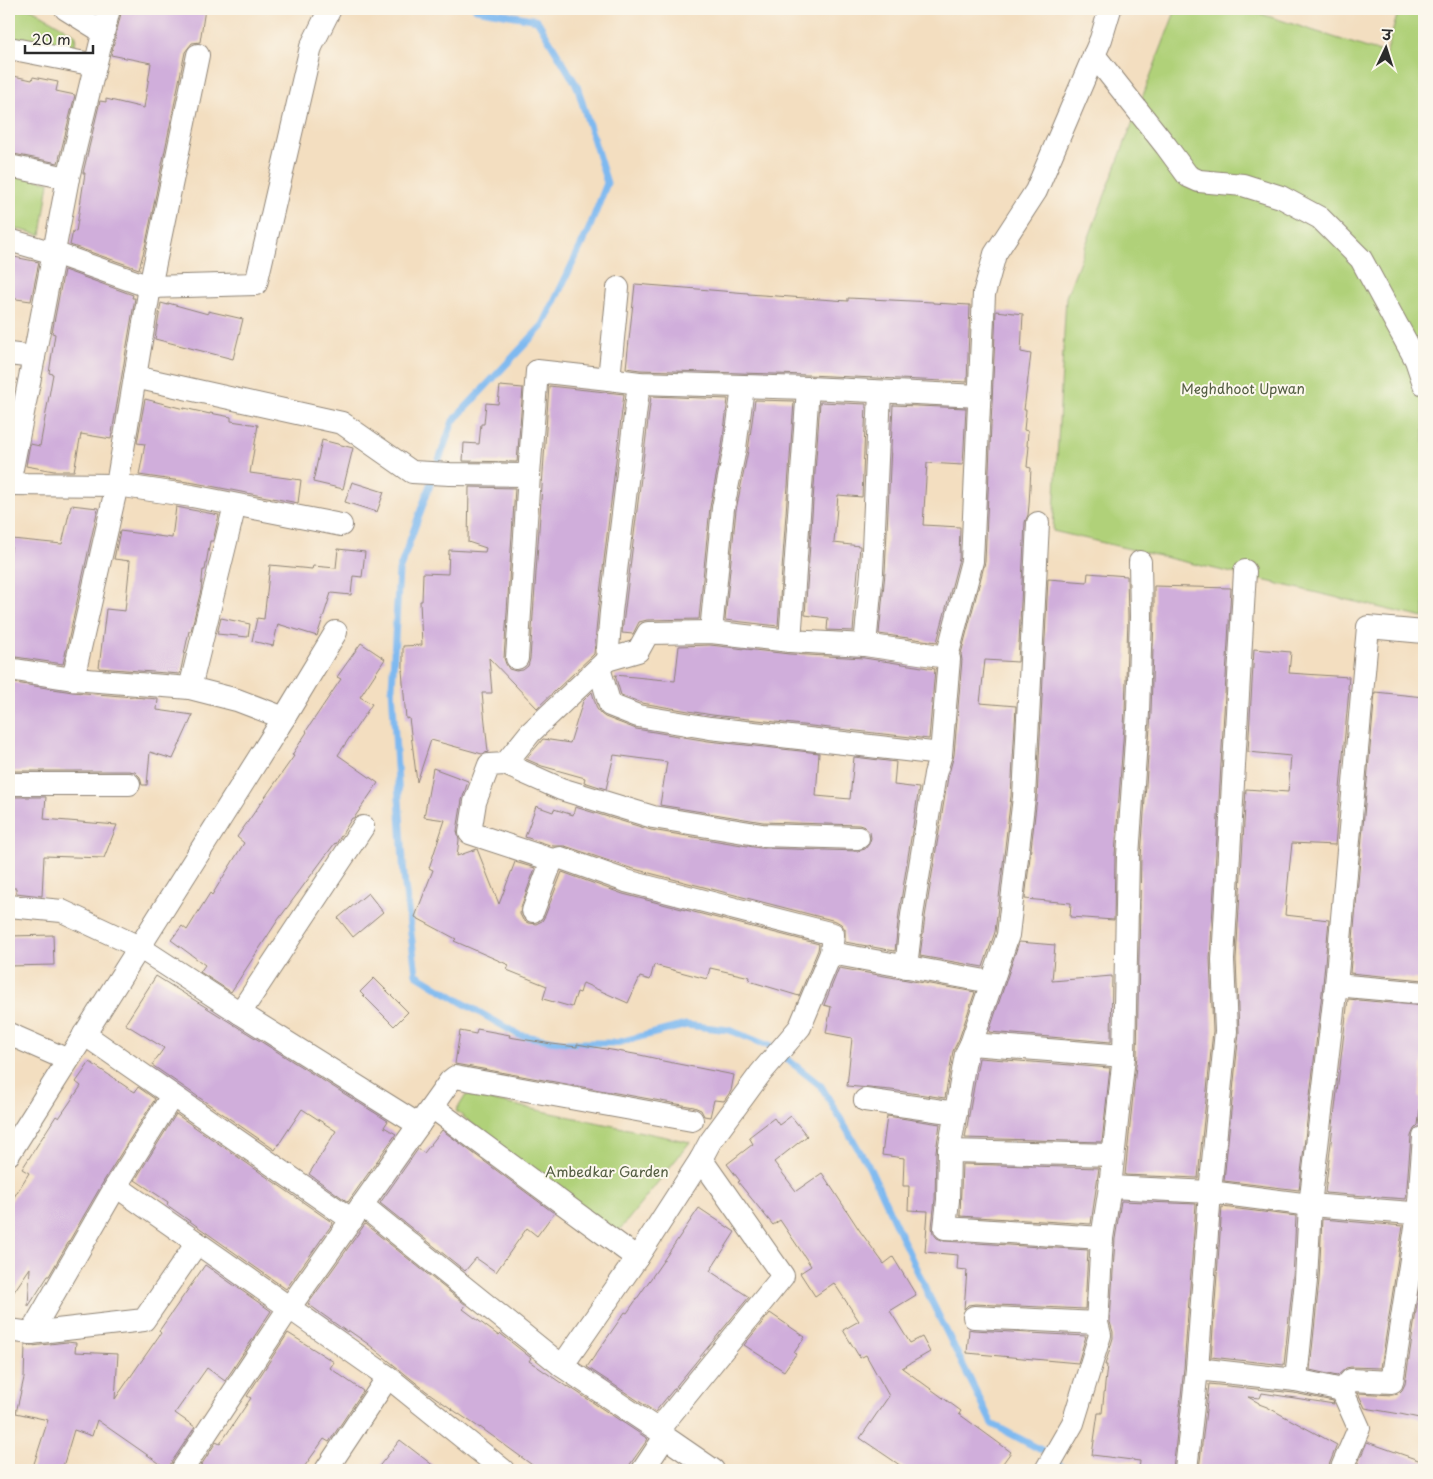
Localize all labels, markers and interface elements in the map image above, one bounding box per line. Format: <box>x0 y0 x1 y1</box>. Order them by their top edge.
scale bar <box>25 22 92 54</box>
north arrow <box>1360 22 1410 72</box>
text: उ <box>1380 24 1394 45</box>
text: 20 m <box>32 27 71 50</box>
park label: Meghdhoot Upwan <box>1181 378 1305 399</box>
park label: Ambedkar Garden <box>545 1161 669 1182</box>

